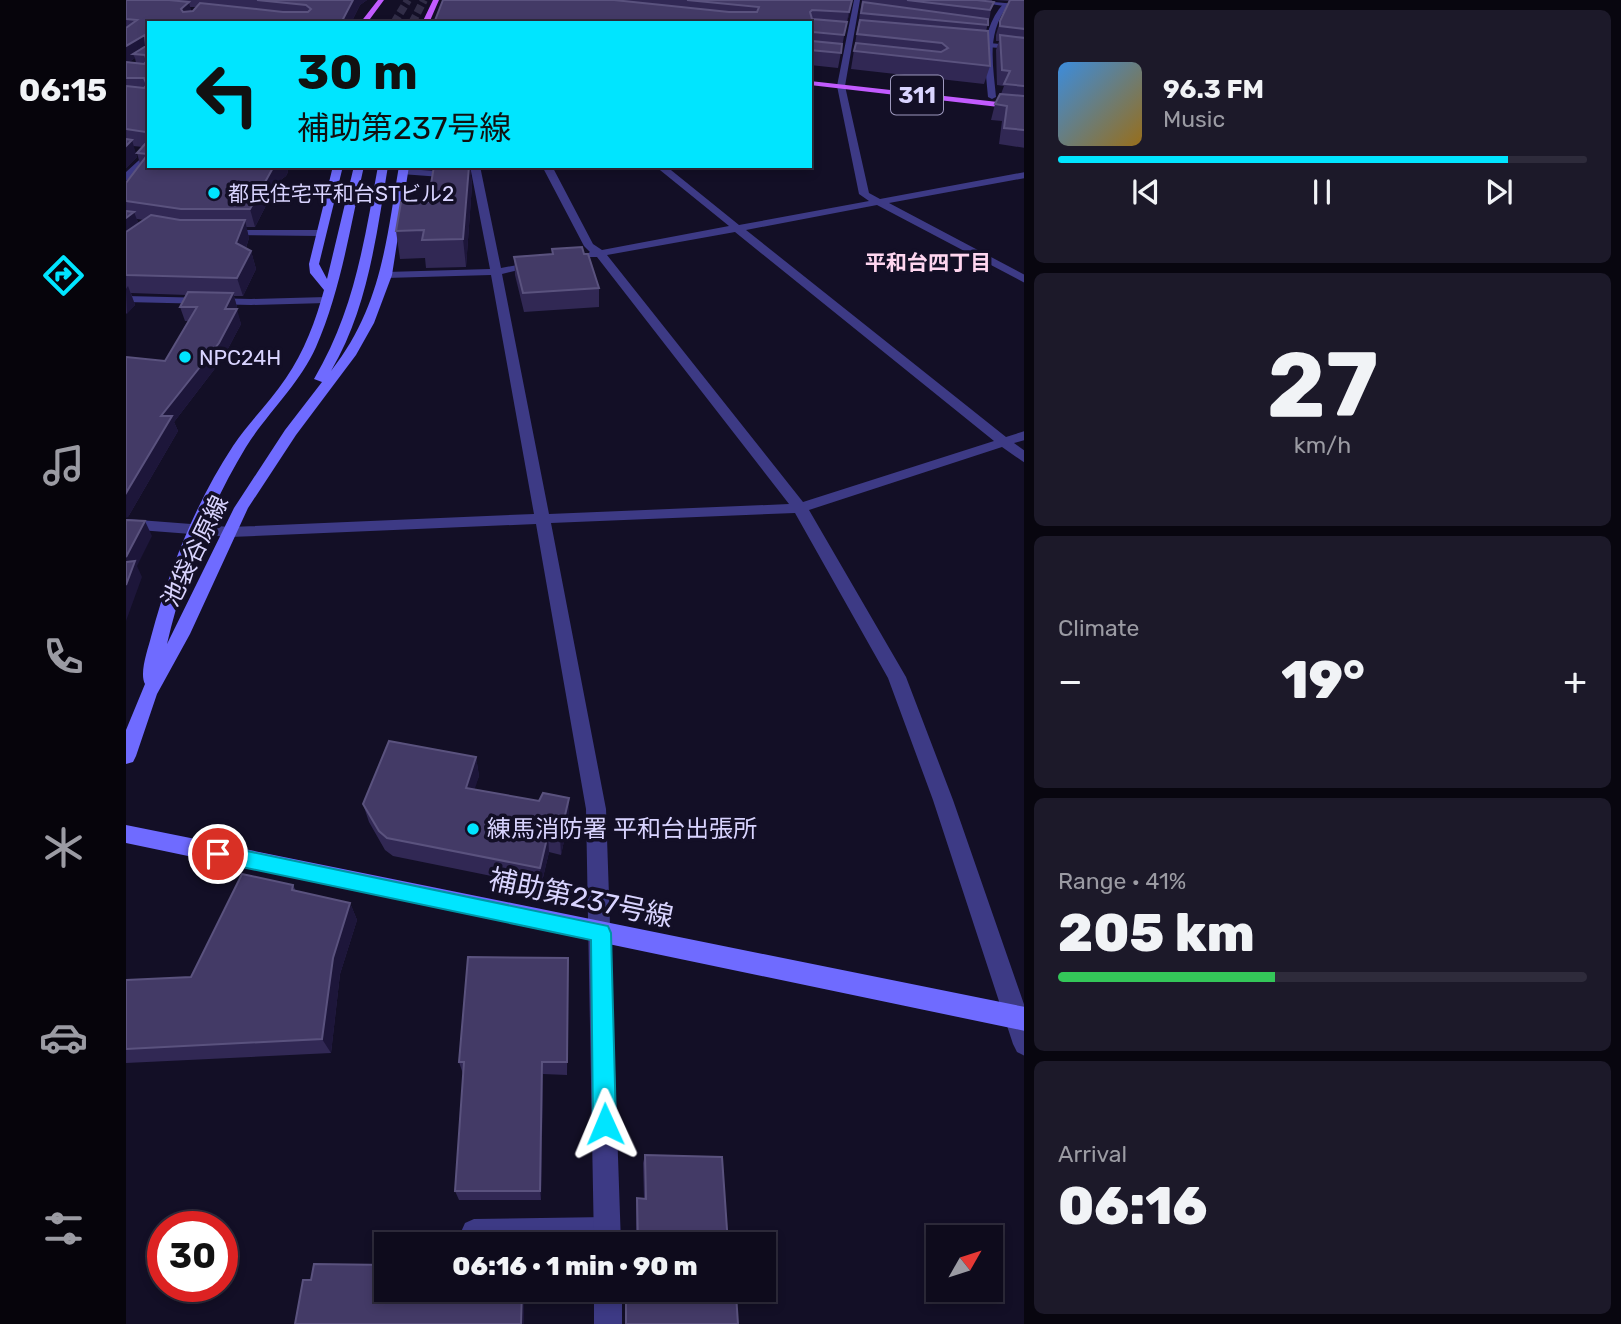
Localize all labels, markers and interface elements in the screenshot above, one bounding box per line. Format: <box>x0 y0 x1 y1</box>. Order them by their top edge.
text: 30 m <box>297 43 418 101</box>
icon: left <box>182 49 273 140</box>
text: 06:15 <box>19 71 107 109</box>
text: 96.3 FM <box>1163 74 1264 105</box>
road number: 311 <box>891 76 943 114</box>
text: Music <box>1163 105 1225 133</box>
text: 補助第237号線 <box>297 109 511 147</box>
icon: previous <box>1127 173 1165 211</box>
icon: pause <box>1303 173 1341 211</box>
icon: next <box>1480 173 1518 211</box>
place label: 都民住宅平和台STビル2 <box>228 181 454 206</box>
marker: 都民住宅平和台STビル2 <box>206 185 222 201</box>
district label: 平和台四丁目 <box>865 250 991 275</box>
icon: directions <box>39 251 88 300</box>
text: 27 <box>1267 331 1378 439</box>
place label: NPC24H <box>199 345 281 370</box>
marker: NPC24H <box>177 349 193 365</box>
text: km/h <box>1294 431 1351 459</box>
icon: music <box>39 441 88 490</box>
street label: 池袋谷原線 <box>156 491 234 611</box>
text: Climate <box>1058 614 1139 642</box>
icon: phone <box>39 632 88 681</box>
text: 19° <box>1281 649 1365 711</box>
text: − <box>1058 658 1083 704</box>
text: + <box>1563 658 1587 704</box>
place label: 練馬消防署 平和台出張所 <box>487 815 757 843</box>
marker: 練馬消防署 平和台出張所 <box>465 821 481 837</box>
icon: climate <box>39 823 88 872</box>
pin <box>188 824 248 884</box>
icon: arrive <box>199 835 237 873</box>
street label: 補助第237号線 <box>486 862 676 934</box>
text: Range · 41% <box>1058 867 1186 895</box>
text: 205 km <box>1058 902 1255 964</box>
icon: car <box>39 1013 88 1062</box>
position arrow <box>568 1087 642 1161</box>
text: Arrival <box>1058 1140 1127 1168</box>
text: 06:16 <box>1058 1175 1208 1237</box>
icon: filters <box>39 1204 88 1253</box>
speed limit sign: 30 <box>147 1211 238 1302</box>
north arrow <box>926 1225 1003 1302</box>
map controls <box>926 1225 1003 1302</box>
text: 06:16 · 1 min · 90 m <box>452 1251 698 1282</box>

